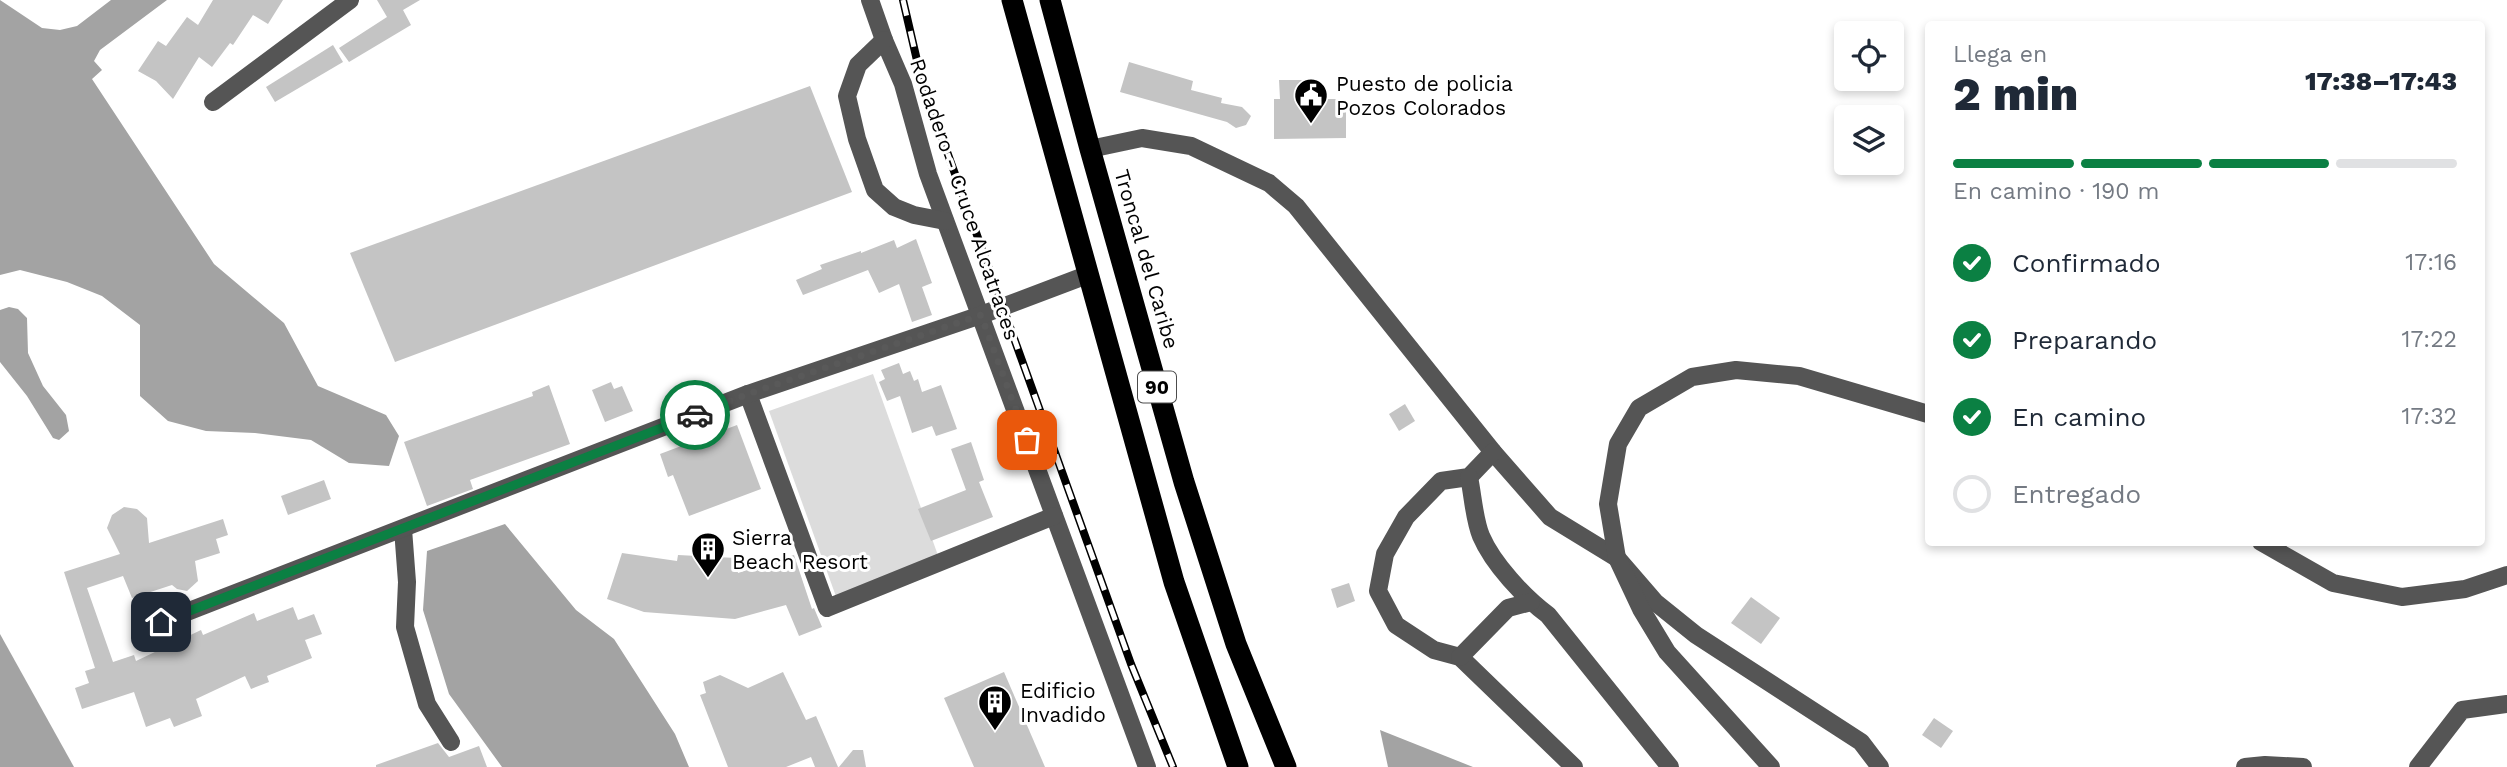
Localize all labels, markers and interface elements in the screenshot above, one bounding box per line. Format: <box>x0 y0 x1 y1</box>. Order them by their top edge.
map controls <box>1834 21 1904 175</box>
button: locate <box>1834 21 1904 91</box>
text: Llega en <box>1953 41 2047 68</box>
street label: Rodadero - Cruce Alcatraces <box>905 55 1025 343</box>
text: 17:38–17:43 <box>2305 66 2457 96</box>
text: 2 min <box>1953 67 2078 121</box>
place label: Puesto de policia Pozos Colorados <box>1336 71 1513 120</box>
public building icon: Puesto de policia Pozos Colorados <box>1292 76 1330 125</box>
button: layers <box>1834 105 1904 175</box>
street label: Troncal del Caribe <box>1109 166 1185 352</box>
text: En camino · 190 m <box>1953 178 2159 205</box>
icon: check <box>1953 244 1991 282</box>
text: Confirmado <box>2012 248 2161 278</box>
text: 17:16 <box>2405 249 2457 276</box>
icon: check <box>1953 321 1991 359</box>
text: Preparando <box>2012 325 2157 355</box>
text: 17:22 <box>2402 326 2457 353</box>
road number: 90 <box>1138 372 1176 402</box>
courier <box>660 380 730 450</box>
icon: car <box>676 396 714 434</box>
icon: check <box>1953 398 1991 436</box>
text: En camino <box>2012 402 2146 432</box>
text: 17:32 <box>2402 403 2457 430</box>
pin <box>997 410 1057 470</box>
icon: bag <box>1008 421 1046 459</box>
text: Entregado <box>2012 479 2141 509</box>
place label: Sierra Beach Resort <box>732 525 868 574</box>
building icon: Sierra Beach Resort <box>689 530 727 579</box>
pin <box>131 592 191 652</box>
icon: home <box>142 603 180 641</box>
place label: Edificio Invadido <box>1020 678 1106 727</box>
building icon: Edificio Invadido <box>976 683 1014 732</box>

